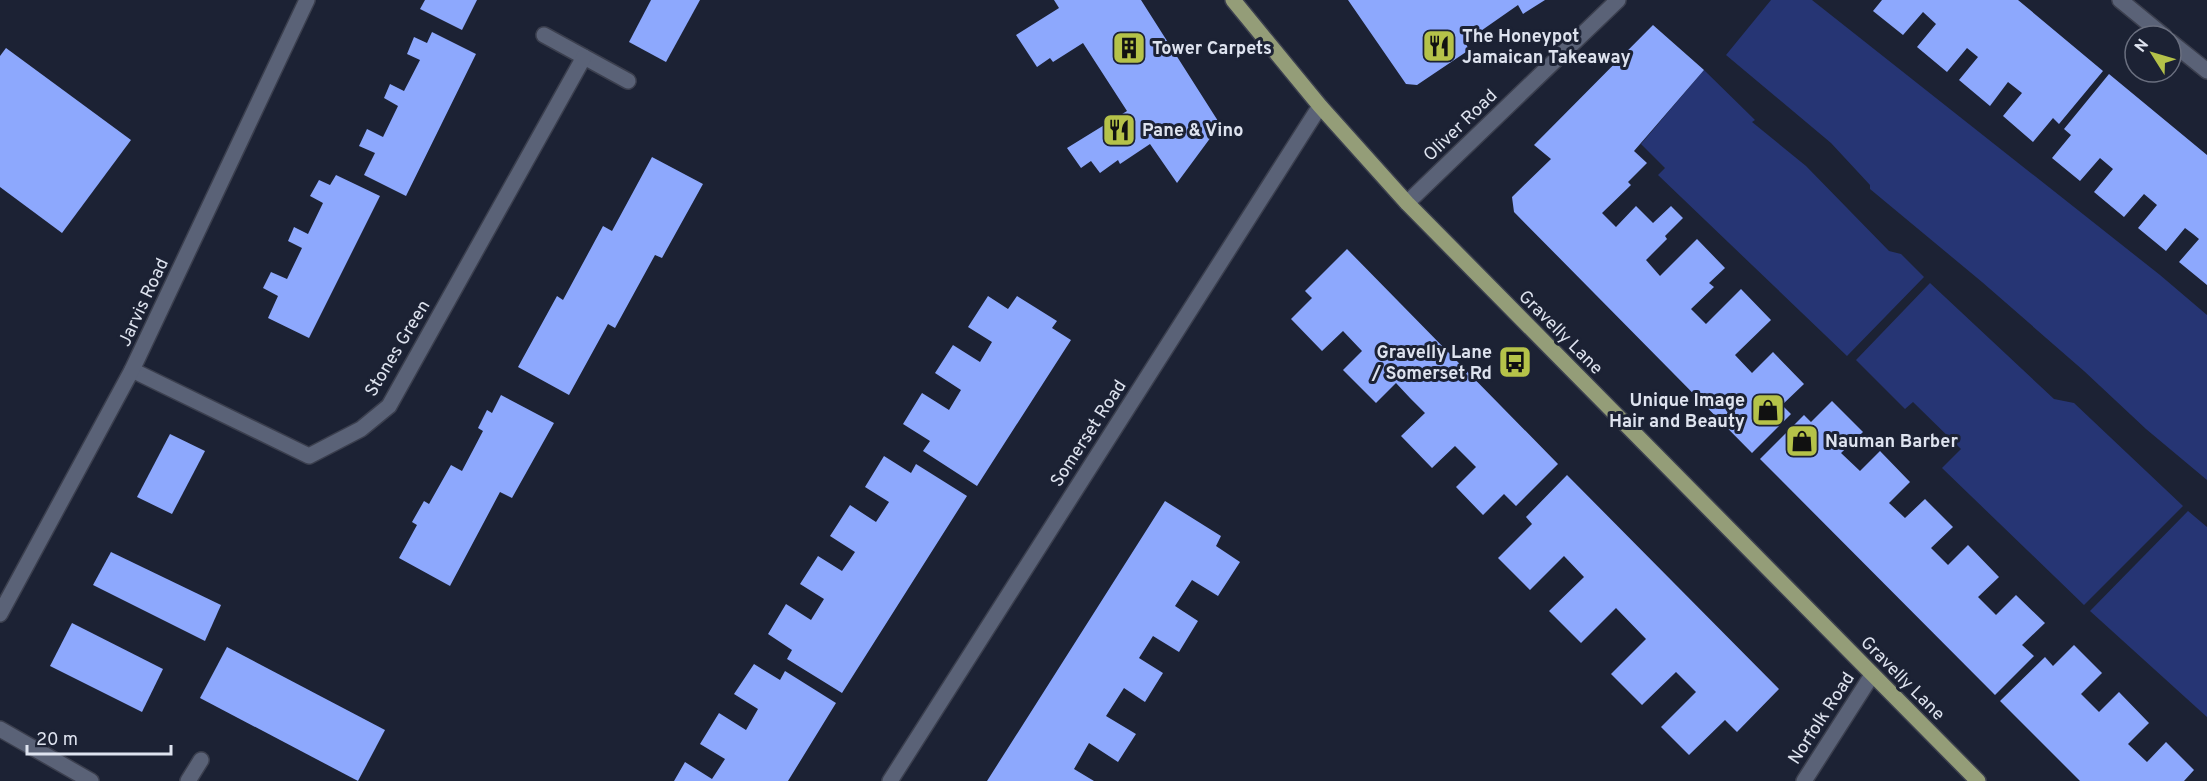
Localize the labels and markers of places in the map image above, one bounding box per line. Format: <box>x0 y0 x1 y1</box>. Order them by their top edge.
place label: The Honeypot Jamaican Takeaway <box>1462 26 1631 70</box>
restaurant icon: The Honeypot Jamaican Takeaway <box>1421 28 1457 64</box>
building icon: Tower Carpets <box>1111 30 1147 66</box>
place label: Tower Carpets <box>1152 38 1272 61</box>
restaurant icon: Pane & Vino <box>1101 112 1137 148</box>
place label: Pane & Vino <box>1142 120 1243 143</box>
place label: Gravelly Lane / Somerset Rd <box>1371 342 1492 386</box>
bus stop icon: Gravelly Lane / Somerset Rd <box>1497 344 1533 380</box>
place label: Unique Image Hair and Beauty <box>1609 390 1745 434</box>
shop icon: Unique Image Hair and Beauty <box>1750 392 1786 428</box>
shop icon: Nauman Barber <box>1784 423 1820 459</box>
place label: Nauman Barber <box>1825 431 1958 454</box>

